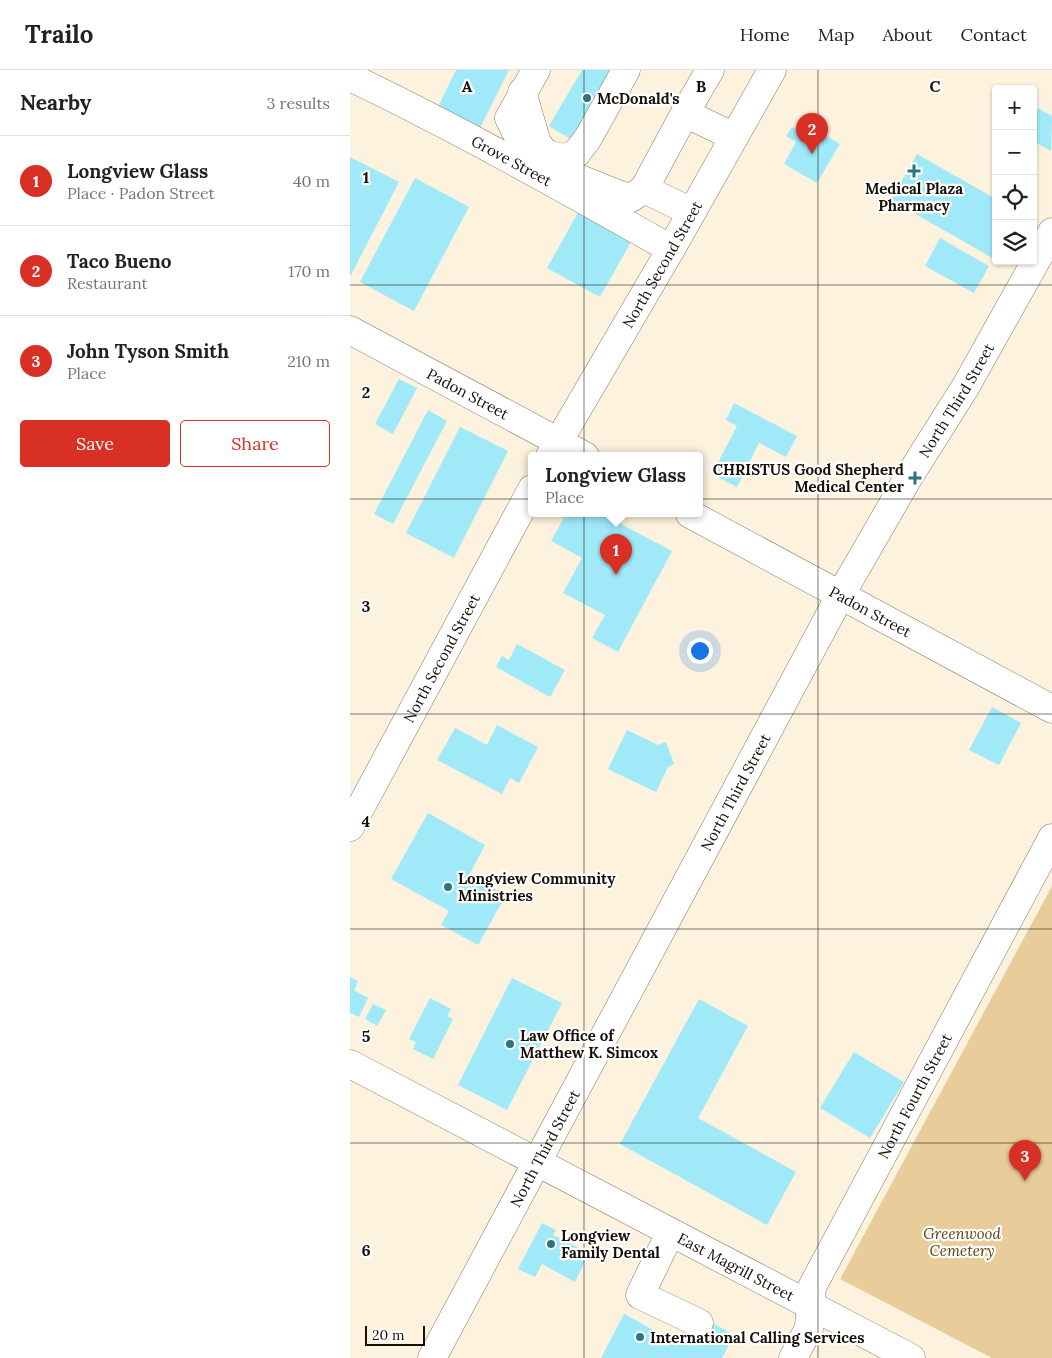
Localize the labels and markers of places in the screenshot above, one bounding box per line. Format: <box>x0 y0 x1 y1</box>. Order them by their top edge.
place label: McDonald's <box>597 89 680 108</box>
marker: McDonald's <box>581 92 593 104</box>
pin: 2 <box>796 113 828 154</box>
marker: Medical Plaza Pharmacy <box>908 165 920 177</box>
place label: Medical Plaza Pharmacy <box>865 179 963 215</box>
place label: CHRISTUS Good Shepherd Medical Center <box>713 460 905 496</box>
marker: CHRISTUS Good Shepherd Medical Center <box>908 471 922 485</box>
pin: 1 <box>600 534 632 575</box>
place label: Longview Community Ministries <box>458 869 616 905</box>
marker: Longview Community Ministries <box>442 881 454 893</box>
place label: Law Office of Matthew K. Simcox <box>520 1026 658 1062</box>
marker: Law Office of Matthew K. Simcox <box>504 1038 516 1050</box>
pin: 3 <box>1009 1140 1041 1181</box>
place label: Longview Family Dental <box>561 1226 660 1262</box>
marker: Longview Family Dental <box>545 1238 557 1250</box>
place label: International Calling Services <box>650 1328 864 1347</box>
marker: International Calling Services <box>634 1331 646 1343</box>

